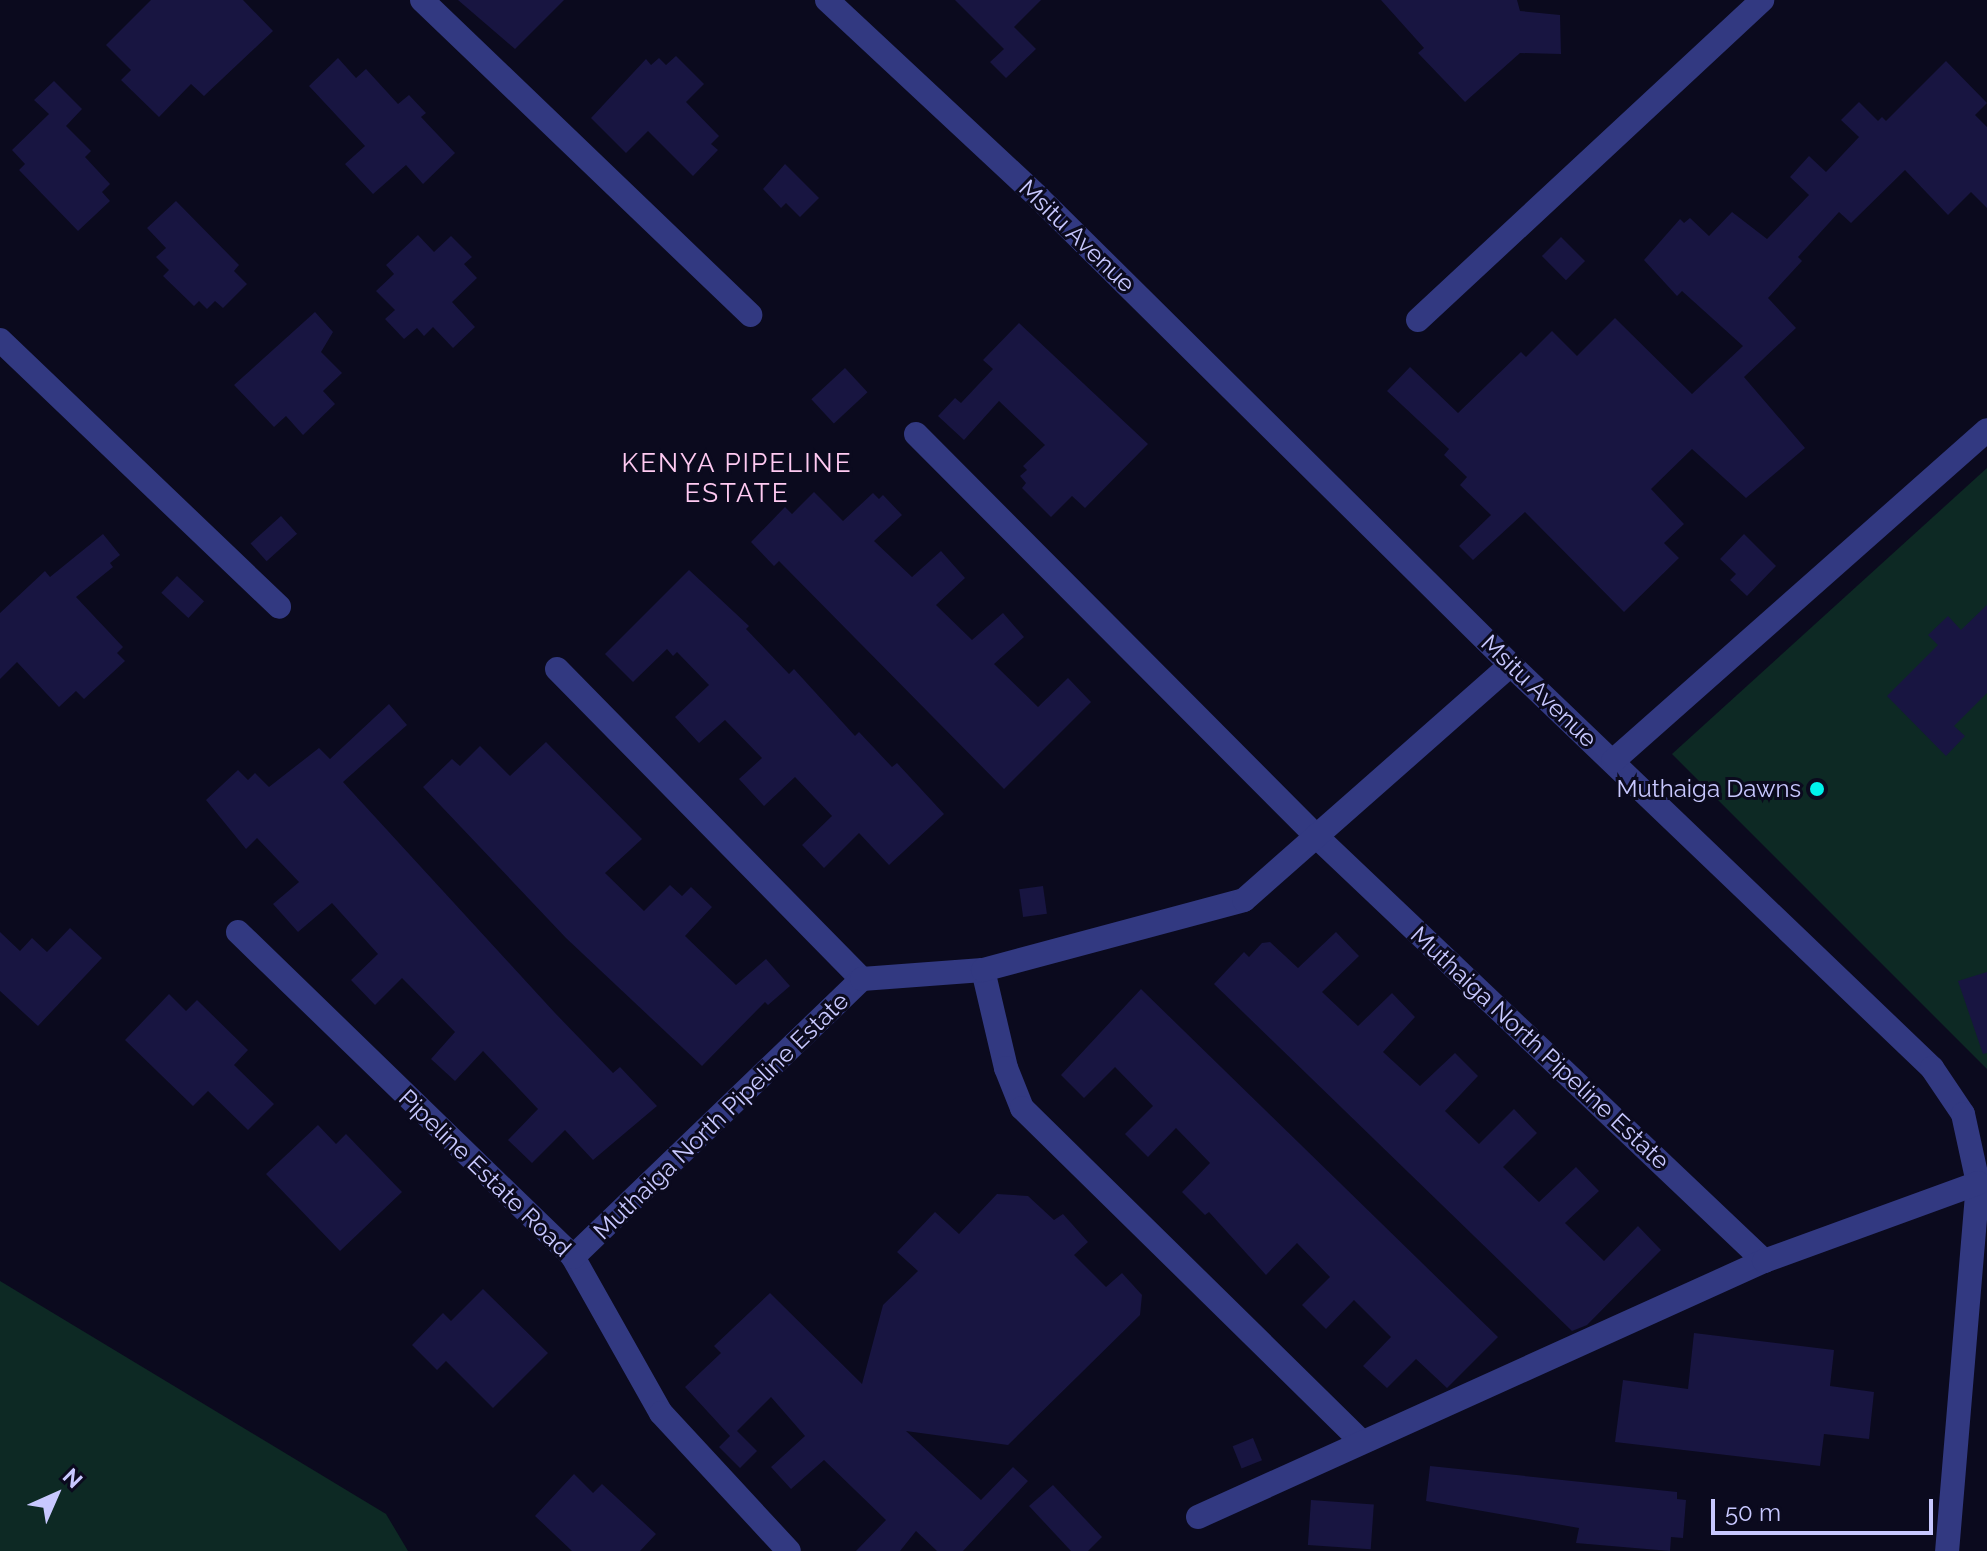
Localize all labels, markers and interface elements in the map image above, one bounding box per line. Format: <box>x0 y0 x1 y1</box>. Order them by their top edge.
street label: Msitu Avenue <box>1013 173 1141 299</box>
district label: KENYA PIPELINE ESTATE <box>621 448 853 510</box>
street label: Msitu Avenue <box>1475 628 1603 754</box>
place label: Muthaiga Dawns <box>1616 775 1801 803</box>
marker: Muthaiga Dawns <box>1808 780 1826 798</box>
street label: Muthaiga North Pipeline Estate <box>1405 921 1675 1175</box>
street label: Muthaiga North Pipeline Estate <box>588 987 854 1245</box>
street label: Pipeline Estate Road <box>393 1084 577 1262</box>
north arrow <box>16 1455 96 1535</box>
text: N <box>58 1463 88 1493</box>
scale bar <box>1715 1483 1937 1533</box>
text: 50 m <box>1725 1498 1781 1527</box>

